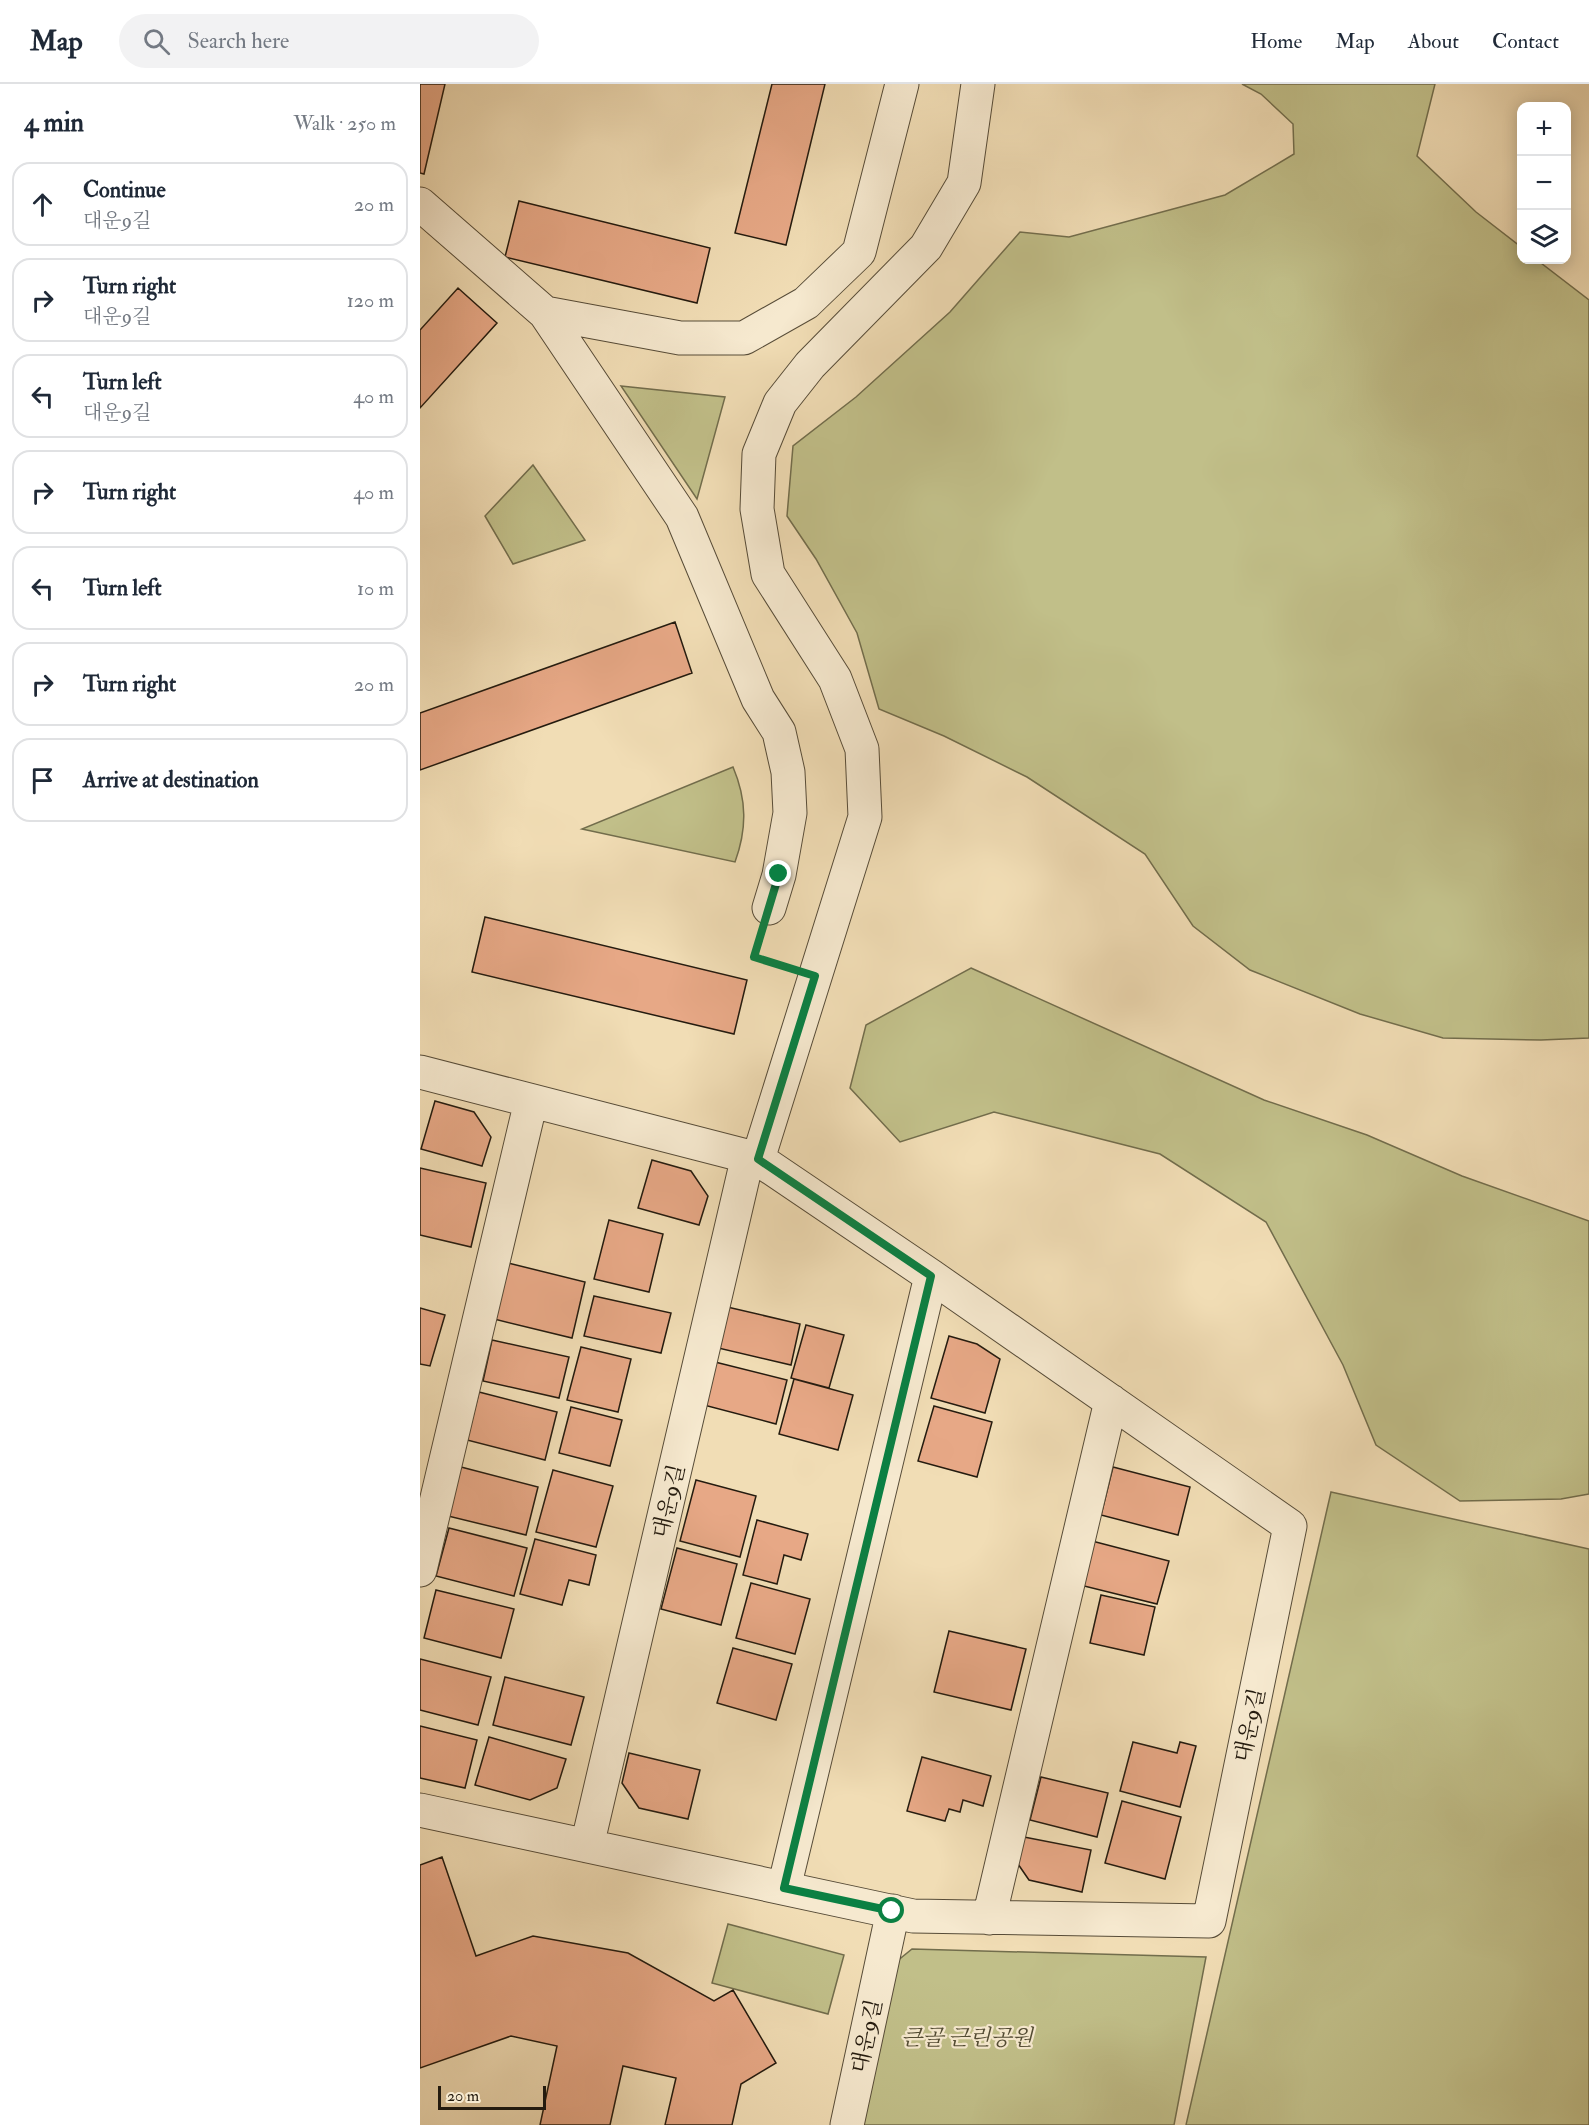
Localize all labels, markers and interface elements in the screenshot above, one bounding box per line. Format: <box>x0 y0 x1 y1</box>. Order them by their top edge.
search box <box>119 14 539 68</box>
text: Map <box>30 24 83 59</box>
icon: search <box>140 25 173 58</box>
text: Search here <box>188 27 289 55</box>
text: Home <box>1250 28 1302 55</box>
text: Map <box>1335 28 1375 55</box>
text: About <box>1408 28 1459 55</box>
text: Contact <box>1492 28 1559 55</box>
map controls <box>1517 102 1571 264</box>
button: + <box>1517 102 1571 156</box>
text: 4 min <box>24 107 84 139</box>
text: Walk · 250 m <box>293 111 396 136</box>
button: − <box>1517 156 1571 210</box>
text: Continue <box>83 176 166 204</box>
icon: ahead <box>26 188 59 221</box>
text: 20 m <box>354 192 394 217</box>
text: 대운9길 <box>83 208 151 233</box>
button: layers <box>1517 210 1571 264</box>
text: Turn right <box>83 272 176 300</box>
icon: right <box>26 284 59 317</box>
text: 120 m <box>347 288 394 313</box>
text: 대운9길 <box>83 304 151 329</box>
text: Turn left <box>83 368 162 396</box>
icon: left <box>26 380 59 413</box>
text: 40 m <box>353 384 394 409</box>
text: 대운9길 <box>83 400 151 425</box>
icon: right <box>26 476 59 509</box>
text: Turn right <box>83 478 176 506</box>
text: 40 m <box>353 480 394 505</box>
icon: left <box>26 572 59 605</box>
text: Turn left <box>83 574 162 602</box>
text: 10 m <box>357 576 394 601</box>
icon: right <box>26 668 59 701</box>
text: Turn right <box>83 670 176 698</box>
text: 20 m <box>354 672 394 697</box>
icon: arrive <box>26 764 59 797</box>
text: Arrive at destination <box>83 766 259 794</box>
route end <box>765 860 791 886</box>
street label: 대운9길 <box>647 1462 691 1541</box>
street label: 대운9길 <box>1228 1686 1271 1765</box>
route start <box>878 1897 904 1923</box>
street label: 대운9길 <box>845 1997 888 2076</box>
park label: 큰골 근린공원 <box>901 2024 1035 2052</box>
scale bar <box>438 2083 546 2110</box>
text: 20 m <box>447 2086 479 2106</box>

